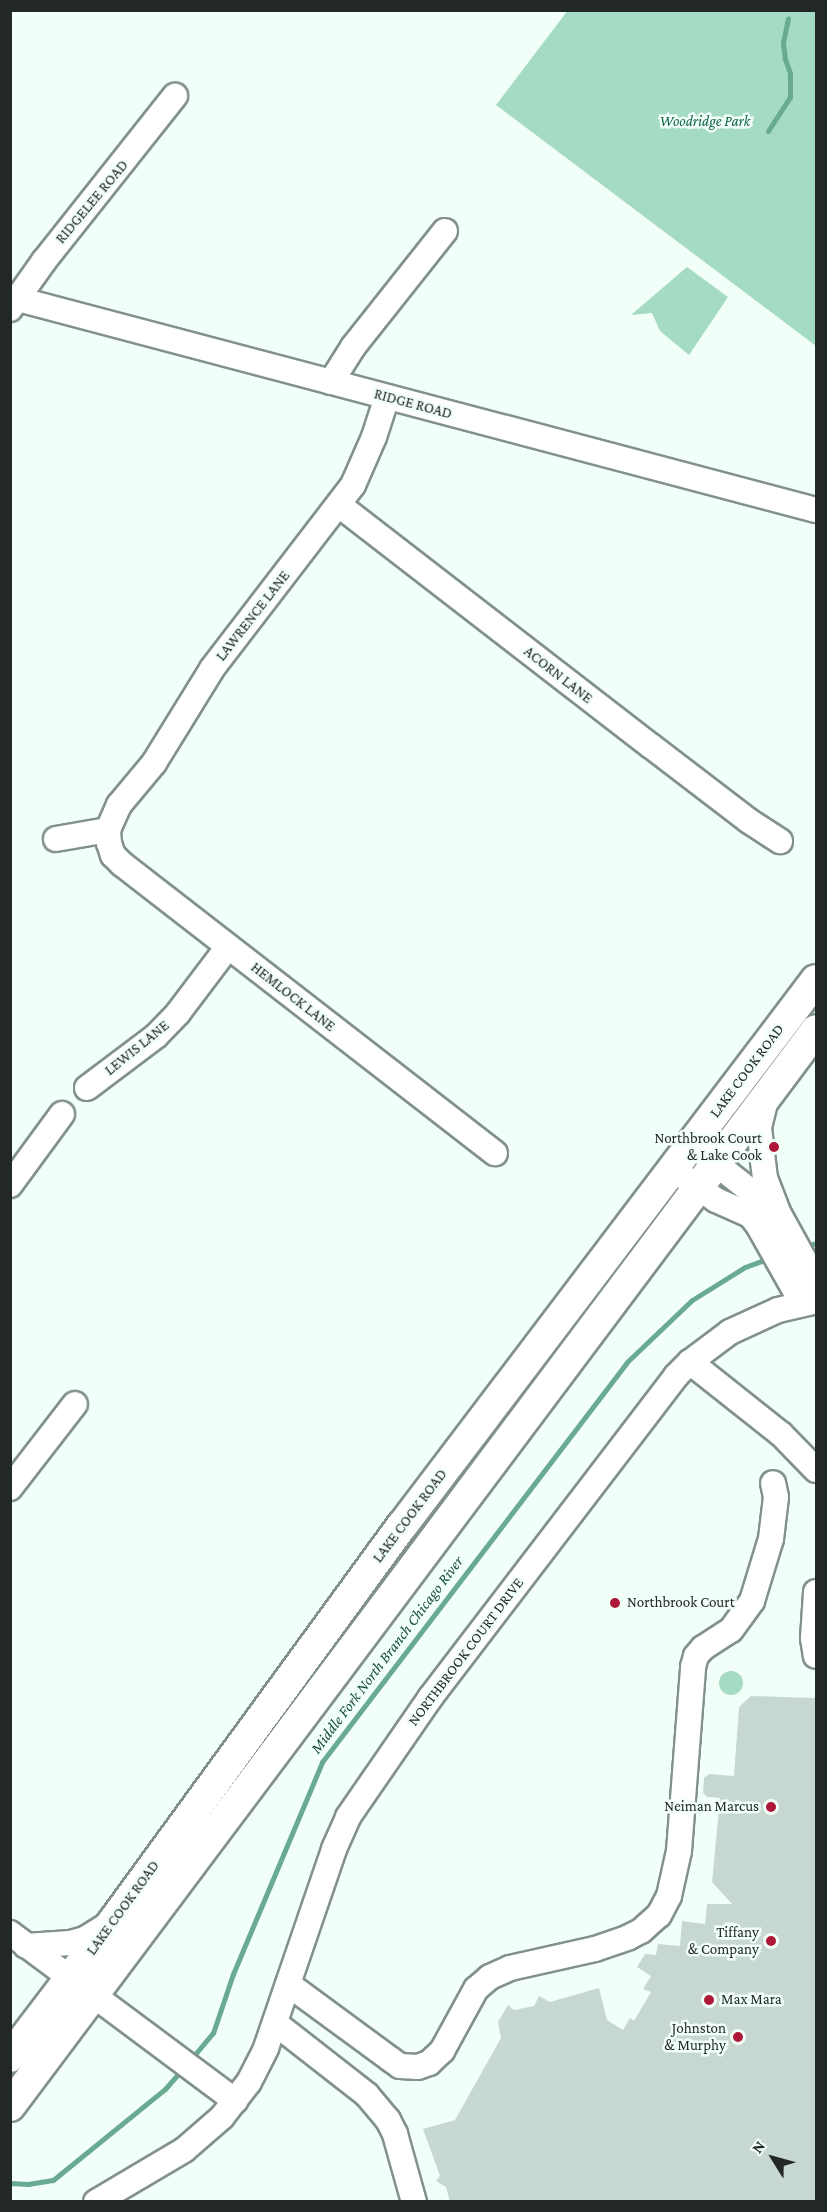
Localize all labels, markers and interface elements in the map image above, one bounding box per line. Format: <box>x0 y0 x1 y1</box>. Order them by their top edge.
park label: Woodridge Park <box>660 113 750 131</box>
street label: RIDGELEE ROAD <box>52 156 132 248</box>
street label: RIDGE ROAD <box>372 385 454 423</box>
street label: LAWRENCE LANE <box>212 567 294 665</box>
street label: ACORN LANE <box>520 643 596 707</box>
street label: HEMLOCK LANE <box>247 958 339 1036</box>
street label: LEWIS LANE <box>101 1017 173 1079</box>
street label: LAKE COOK ROAD <box>706 1021 788 1121</box>
place label: Northbrook Court & Lake Cook <box>654 1129 762 1164</box>
marker: Northbrook Court & Lake Cook <box>767 1140 781 1154</box>
street label: LAKE COOK ROAD <box>369 1466 451 1566</box>
water label: Middle Fork North Branch Chicago River <box>306 1552 468 1758</box>
street label: NORTHBROOK COURT DRIVE <box>404 1574 528 1730</box>
place label: Northbrook Court <box>627 1594 735 1612</box>
marker: Northbrook Court <box>608 1596 622 1610</box>
place label: Neiman Marcus <box>664 1798 759 1816</box>
marker: Neiman Marcus <box>764 1800 778 1814</box>
street label: LAKE COOK ROAD <box>83 1857 163 1959</box>
place label: Tiffany & Company <box>688 1923 759 1958</box>
marker: Tiffany & Company <box>764 1934 778 1948</box>
place label: Max Mara <box>721 1991 782 2009</box>
marker: Max Mara <box>702 1993 716 2007</box>
place label: Johnston & Murphy <box>664 2019 726 2054</box>
marker: Johnston & Murphy <box>731 2030 745 2044</box>
north arrow <box>743 2128 803 2188</box>
text: N <box>748 2137 768 2156</box>

